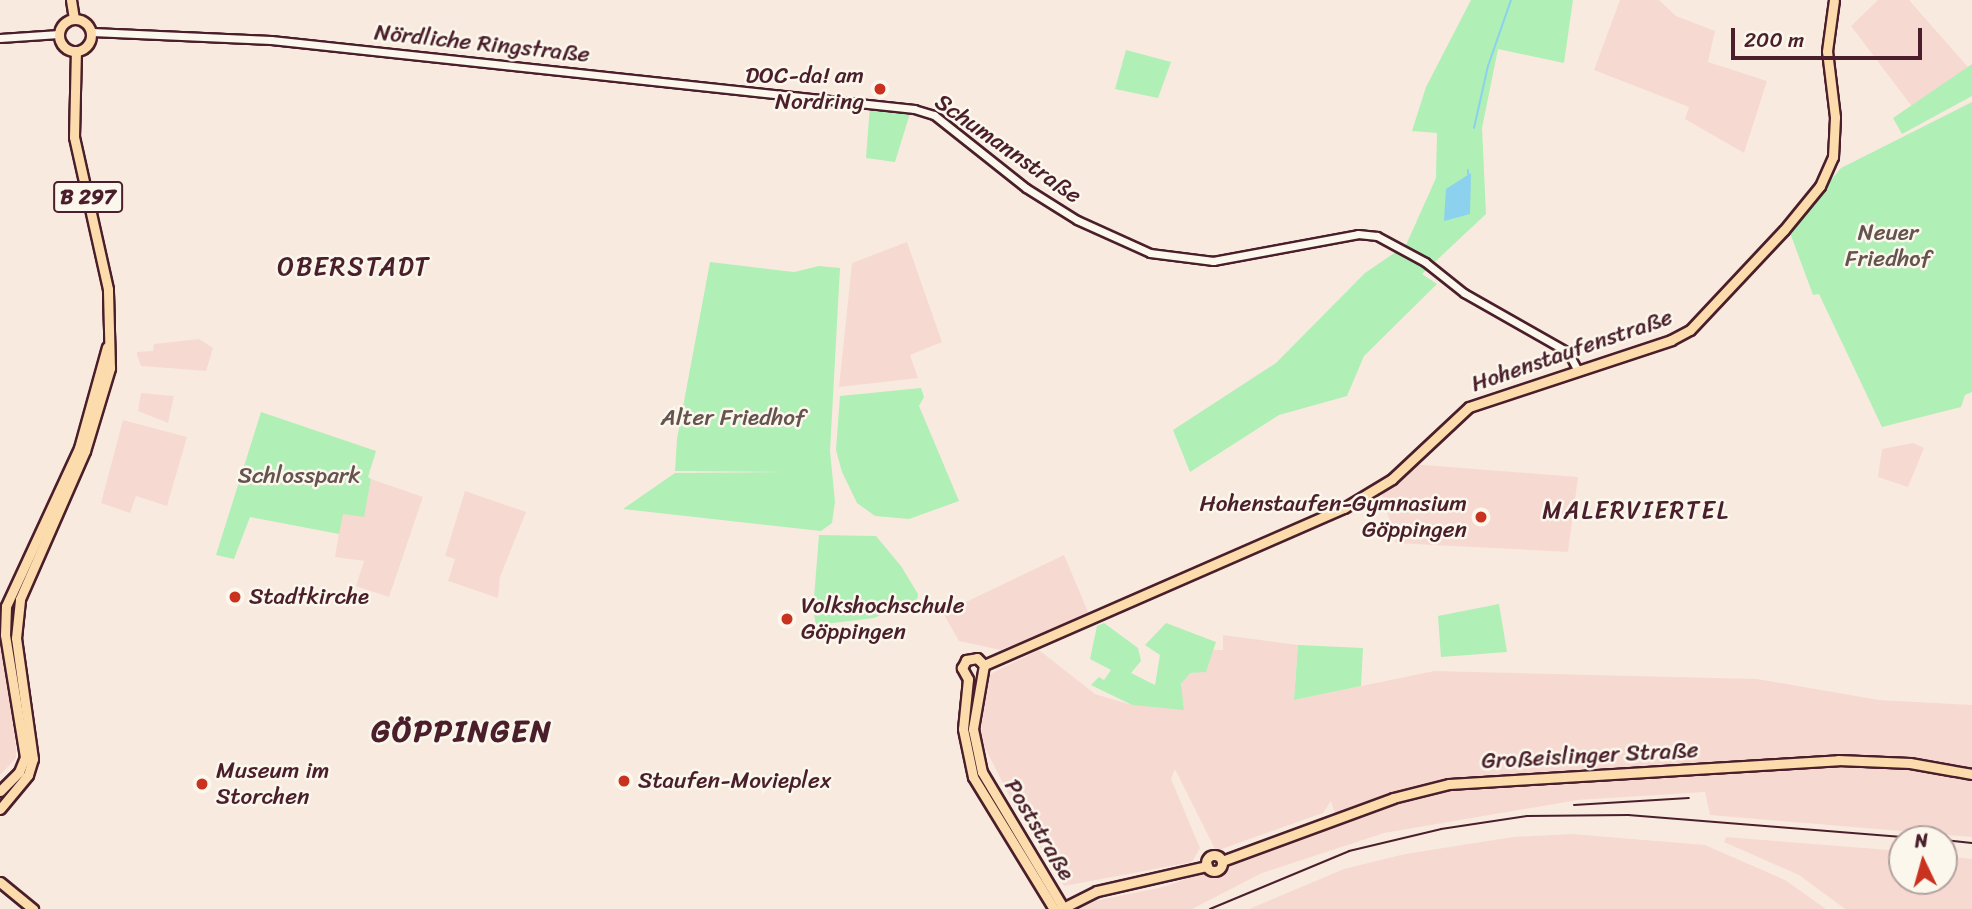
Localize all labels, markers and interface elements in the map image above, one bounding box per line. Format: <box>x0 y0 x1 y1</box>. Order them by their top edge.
scale bar <box>1734 14 1925 58</box>
street label: Nördliche Ringstraße <box>374 19 590 69</box>
text: 200 m <box>1744 21 1804 59</box>
place label: DOC-da! am Nordring <box>745 62 864 116</box>
marker: DOC-da! am Nordring <box>870 79 890 99</box>
street label: Schumannstraße <box>929 88 1087 210</box>
road number: B 297 <box>53 180 123 214</box>
park label: Neuer Friedhof <box>1845 219 1931 273</box>
district label: OBERSTADT <box>279 251 429 283</box>
street label: Hohenstaufenstraße <box>1468 304 1676 398</box>
park label: Alter Friedhof <box>661 404 805 432</box>
park label: Schlosspark <box>238 462 360 490</box>
place label: Hohenstaufen-Gymnasium Göppingen <box>1200 490 1467 544</box>
district label: MALERVIERTEL <box>1546 497 1726 525</box>
marker: Hohenstaufen-Gymnasium Göppingen <box>1473 509 1489 525</box>
place label: Stadtkirche <box>249 583 369 611</box>
marker: Stadtkirche <box>227 589 243 605</box>
place label: Volkshochschule Göppingen <box>801 592 965 646</box>
marker: Volkshochschule Göppingen <box>779 611 795 627</box>
district label: GÖPPINGEN <box>373 713 551 749</box>
street label: Großeislinger Straße <box>1481 737 1699 775</box>
place label: Museum im Storchen <box>216 757 329 811</box>
place label: Staufen-Movieplex <box>638 767 831 795</box>
marker: Staufen-Movieplex <box>616 773 632 789</box>
street label: Poststraße <box>998 774 1080 886</box>
marker: Museum im Storchen <box>194 776 210 792</box>
text: N <box>1913 824 1929 858</box>
north arrow <box>1888 825 1958 895</box>

